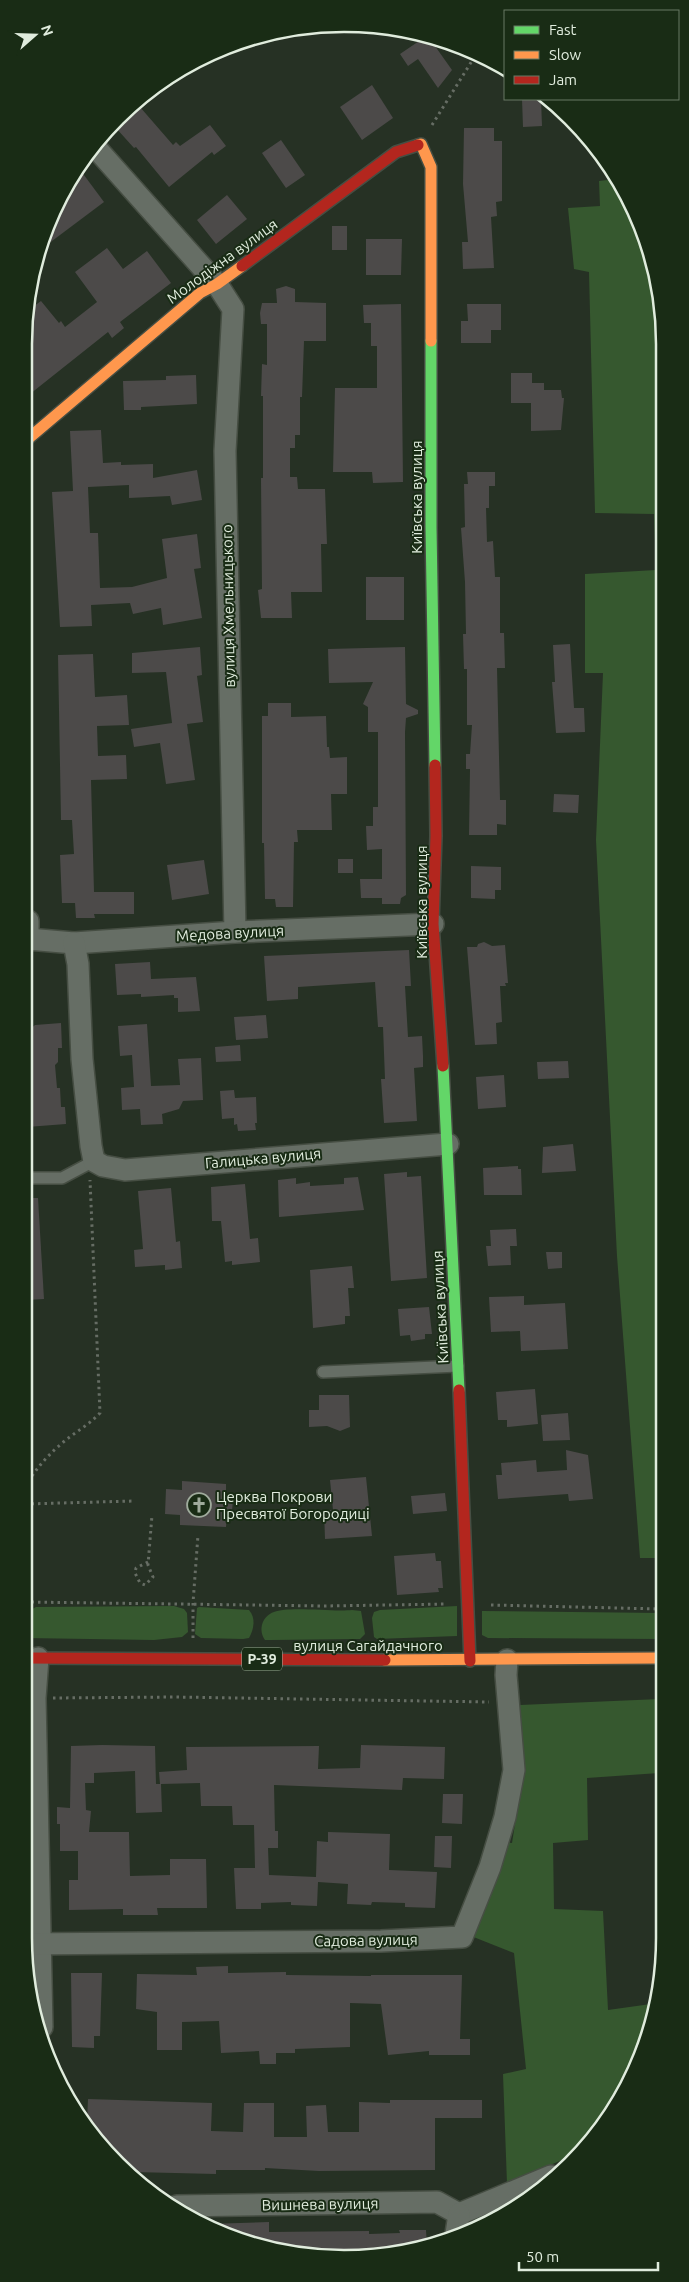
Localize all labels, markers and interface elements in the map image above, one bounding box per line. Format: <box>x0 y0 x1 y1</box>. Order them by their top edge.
north arrow <box>10 10 60 60</box>
legend <box>504 10 679 100</box>
text: Fast <box>549 21 577 38</box>
text: N <box>38 23 57 38</box>
text: Slow <box>549 46 582 63</box>
text: Jam <box>549 71 577 88</box>
street label: Молодіжна вулиця <box>163 215 281 307</box>
street label: Київська вулиця <box>408 440 425 554</box>
street label: вулиця Хмельницького <box>218 524 238 688</box>
street label: Київська вулиця <box>413 845 430 959</box>
street label: Медова вулиця <box>176 922 284 944</box>
street label: Галицька вулиця <box>204 1144 322 1172</box>
street label: Київська вулиця <box>429 1250 451 1364</box>
place label: Церква Покрови Пресвятої Богородиці <box>216 1488 370 1522</box>
church icon: Церква Покрови Пресвятої Богородиці <box>186 1492 212 1518</box>
street label: вулиця Сагайдачного <box>293 1637 443 1654</box>
road number: Р-39 <box>242 1648 282 1670</box>
street label: Садова вулиця <box>314 1931 418 1949</box>
street label: Вишнева вулиця <box>261 2194 379 2214</box>
scale bar <box>519 2240 658 2272</box>
text: 50 m <box>526 2248 559 2265</box>

